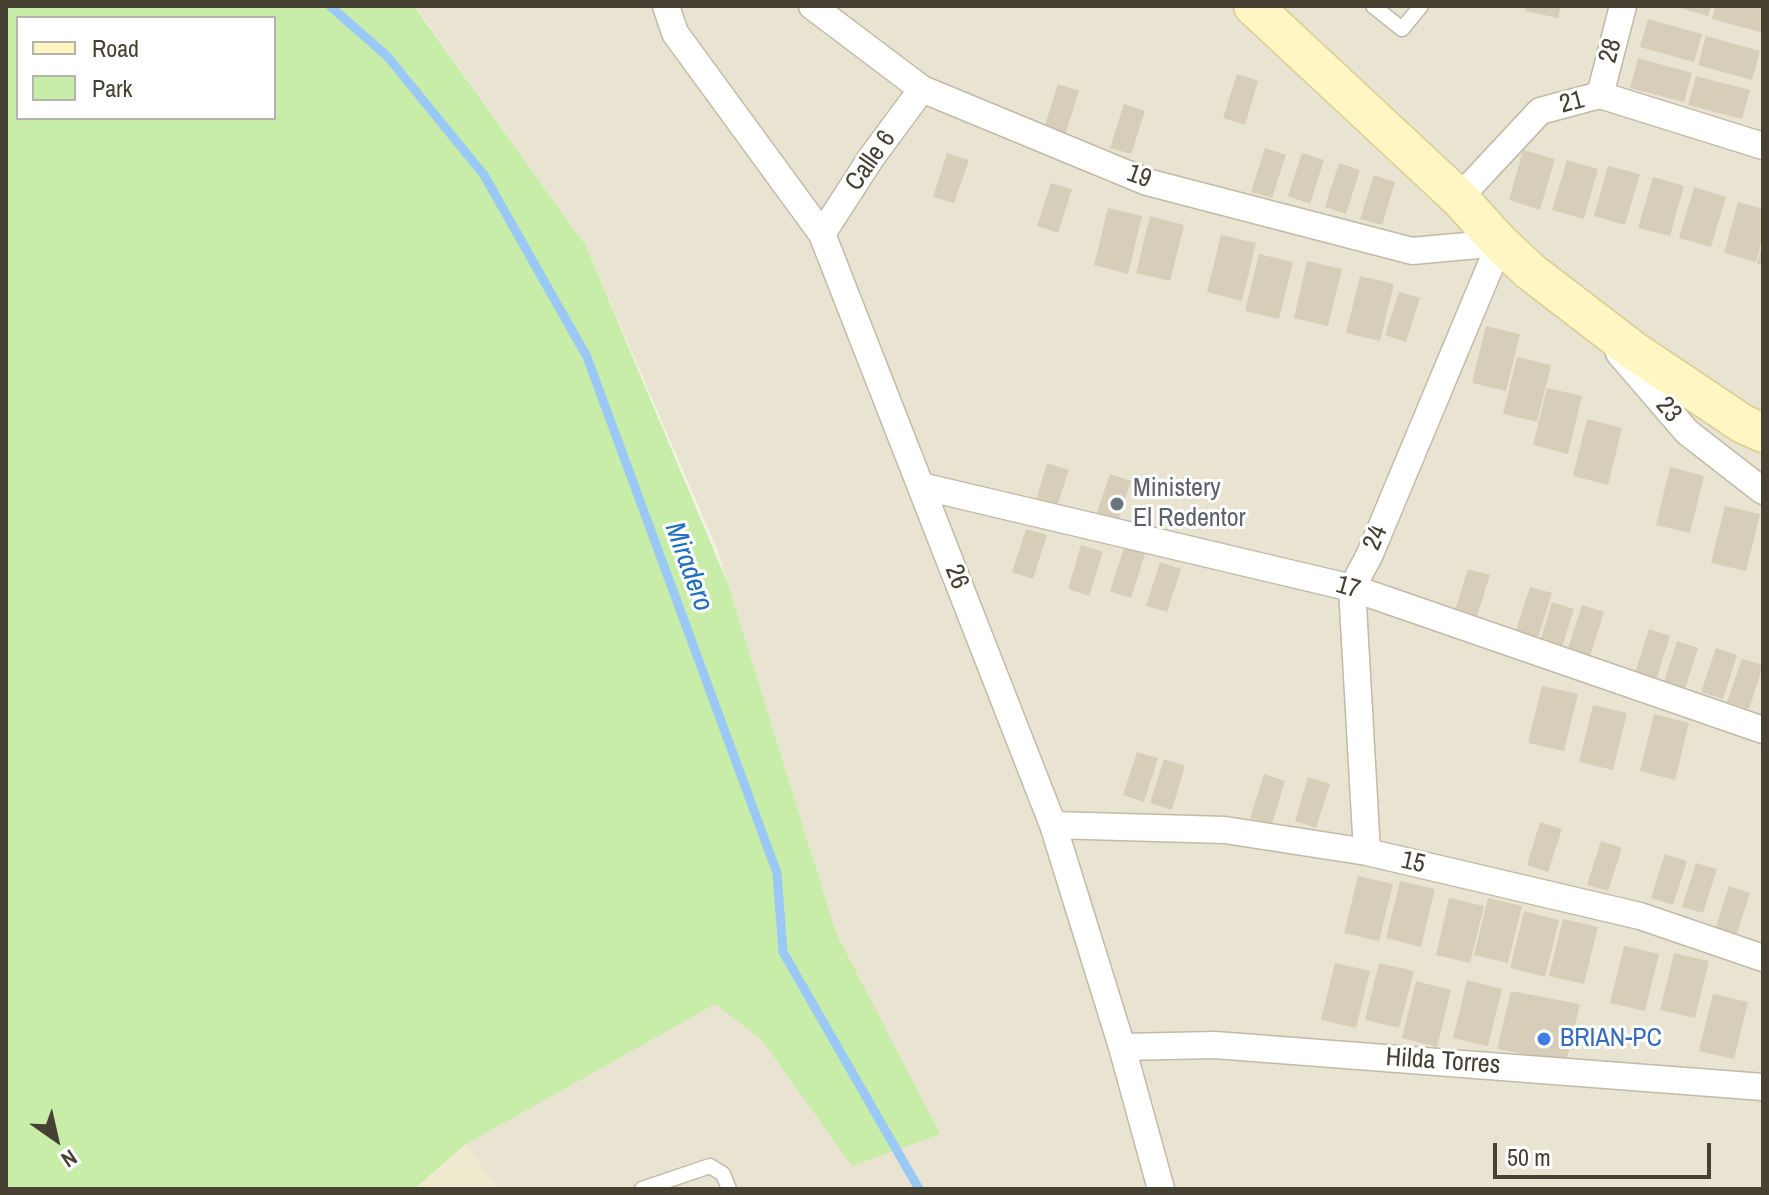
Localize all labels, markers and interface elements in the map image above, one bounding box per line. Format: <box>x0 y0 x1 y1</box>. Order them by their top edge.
legend <box>16 16 276 120</box>
text: Road <box>92 32 139 64</box>
street label: 28 <box>1593 36 1629 66</box>
text: Park <box>92 72 132 104</box>
street label: 21 <box>1557 85 1587 121</box>
street label: Calle 6 <box>839 125 903 197</box>
street label: 19 <box>1123 158 1155 196</box>
street label: 23 <box>1648 391 1688 429</box>
place label: Ministery El Redentor <box>1133 473 1246 534</box>
marker: Ministery El Redentor <box>1108 495 1126 513</box>
water label: Miradero <box>657 518 719 616</box>
street label: 24 <box>1357 521 1395 555</box>
street label: 26 <box>937 560 975 594</box>
street label: 17 <box>1332 570 1364 606</box>
street label: 15 <box>1398 845 1428 881</box>
place label: BRIAN-PC <box>1560 1023 1662 1055</box>
marker: BRIAN-PC <box>1535 1030 1553 1048</box>
street label: Hilda Torres <box>1385 1042 1501 1082</box>
north arrow <box>16 1099 96 1179</box>
scale bar <box>1497 1127 1715 1177</box>
text: 50 m <box>1507 1141 1551 1173</box>
text: N <box>56 1143 83 1175</box>

